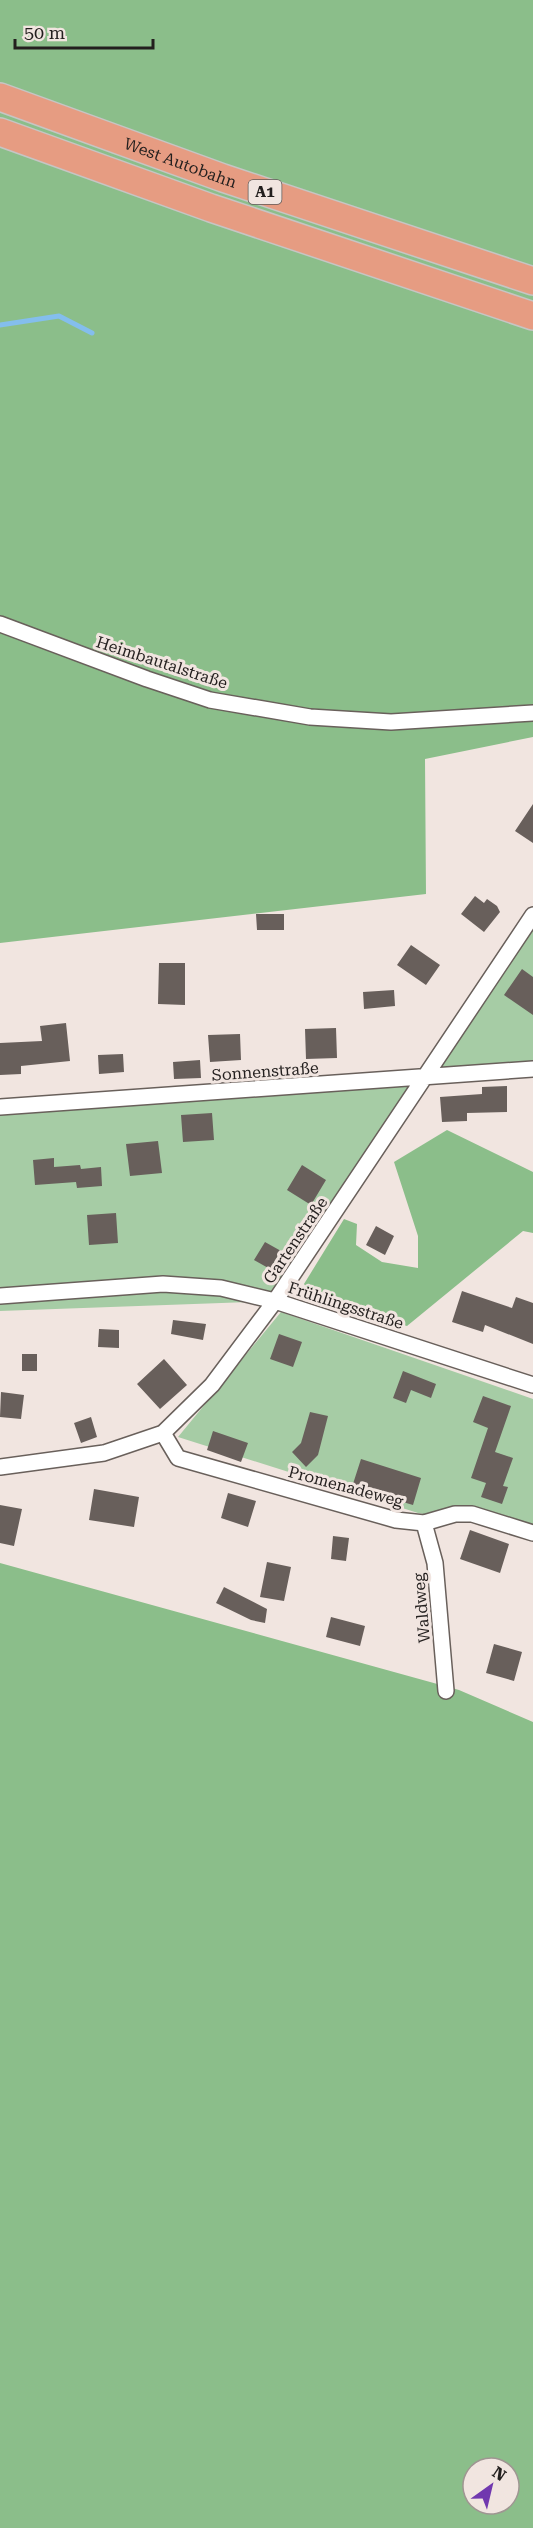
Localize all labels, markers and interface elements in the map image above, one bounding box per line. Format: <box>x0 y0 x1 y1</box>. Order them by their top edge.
scale bar <box>15 12 153 50</box>
text: 50 m <box>24 22 65 43</box>
street label: West Autobahn <box>121 134 239 192</box>
road number: A1 <box>248 180 282 204</box>
street label: Heimbautalstraße <box>94 632 230 693</box>
street label: Sonnenstraße <box>211 1058 319 1085</box>
street label: Gartenstraße <box>259 1193 332 1287</box>
street label: Frühlingsstraße <box>286 1278 406 1333</box>
street label: Promenadeweg <box>286 1462 406 1511</box>
street label: Waldweg <box>409 1571 434 1644</box>
north arrow <box>461 2456 521 2516</box>
text: N <box>489 2463 510 2485</box>

